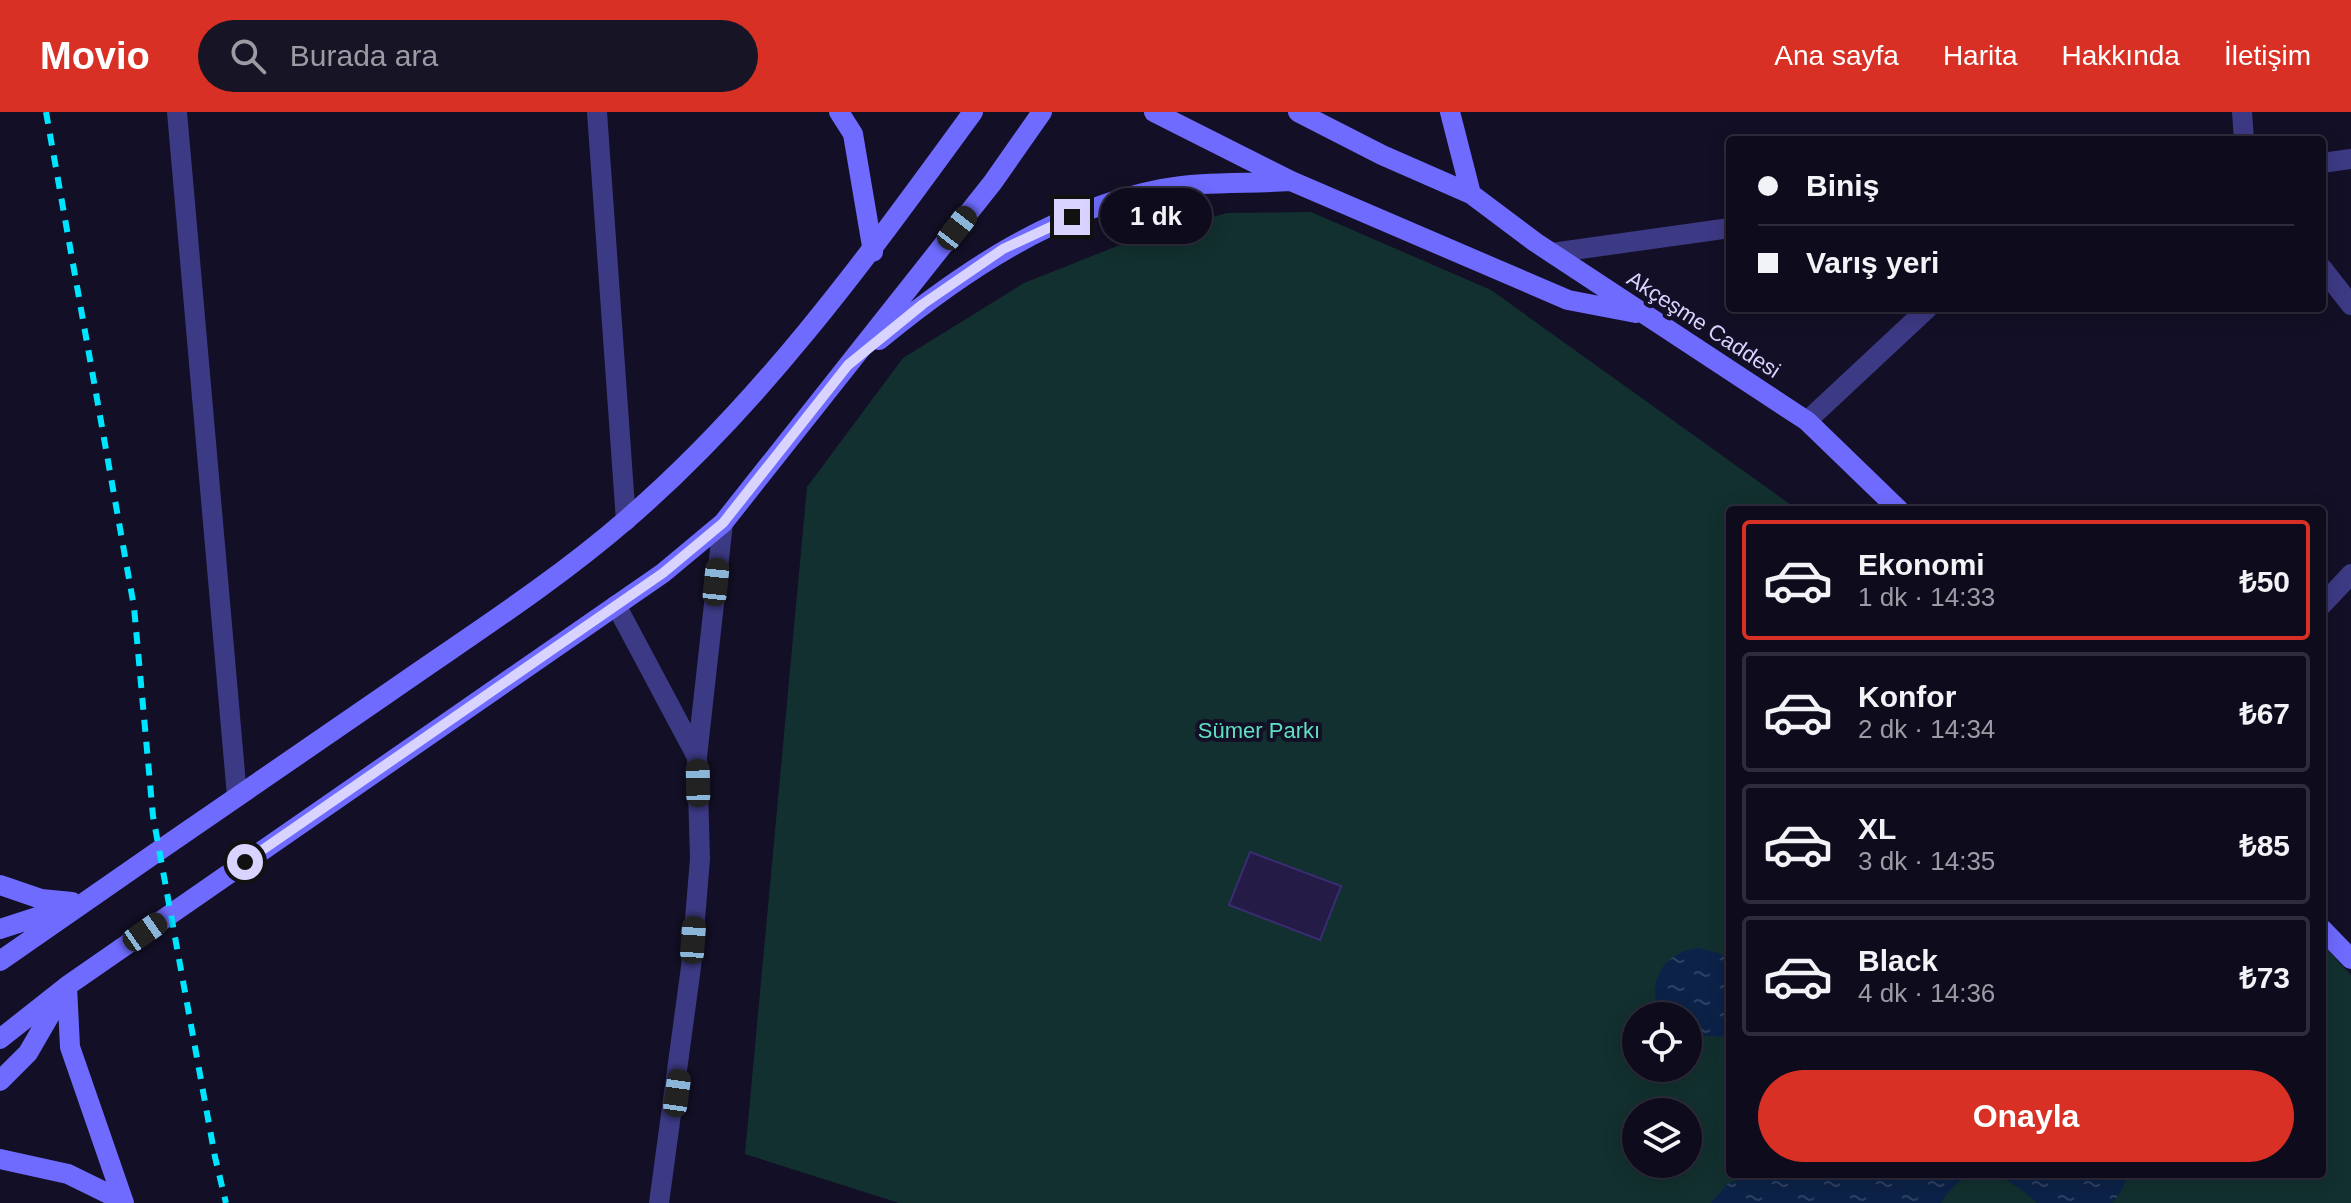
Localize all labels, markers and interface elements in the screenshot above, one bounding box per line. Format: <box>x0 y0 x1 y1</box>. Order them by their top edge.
search box <box>198 20 758 92</box>
icon: search <box>226 34 270 78</box>
text: Movio <box>40 35 150 77</box>
text: Burada ara <box>290 39 438 72</box>
text: Ana sayfa <box>1774 40 1899 71</box>
text: Harita <box>1943 40 2018 71</box>
text: Hakkında <box>2062 40 2180 71</box>
text: İletişim <box>2224 40 2311 71</box>
text: Biniş <box>1806 169 1879 202</box>
callout: 1 dk <box>1100 189 1212 245</box>
route end <box>1054 199 1090 235</box>
text: 1 dk <box>1130 201 1182 231</box>
car <box>933 202 981 254</box>
text: Varış yeri <box>1806 246 1939 279</box>
street label: Akçeşme Caddesi <box>1623 266 1785 383</box>
icon: car <box>1762 544 1834 616</box>
text: Ekonomi <box>1858 548 1985 581</box>
car <box>702 557 730 607</box>
text: ₺50 <box>2239 565 2290 598</box>
text: 1 dk · 14:33 <box>1858 582 1995 612</box>
icon: car <box>1762 676 1834 748</box>
text: Konfor <box>1858 680 1956 713</box>
text: ₺67 <box>2239 697 2290 730</box>
text: 2 dk · 14:34 <box>1858 714 1995 744</box>
park label: Sümer Parkı <box>1198 718 1320 743</box>
car <box>686 759 710 807</box>
icon: car <box>1762 808 1834 880</box>
text: XL <box>1858 812 1896 845</box>
text: ₺85 <box>2239 829 2290 862</box>
route start <box>227 844 263 880</box>
text: 3 dk · 14:35 <box>1858 846 1995 876</box>
car <box>118 908 172 956</box>
car <box>679 915 707 965</box>
icon: car <box>1762 940 1834 1012</box>
text: Black <box>1858 944 1938 977</box>
text: ₺73 <box>2239 961 2290 994</box>
text: 4 dk · 14:36 <box>1858 978 1995 1008</box>
map controls <box>1622 1002 1702 1178</box>
button: locate <box>1622 1002 1702 1082</box>
car <box>662 1068 692 1118</box>
button: Onayla <box>1758 1070 2294 1162</box>
button: layers <box>1622 1098 1702 1178</box>

